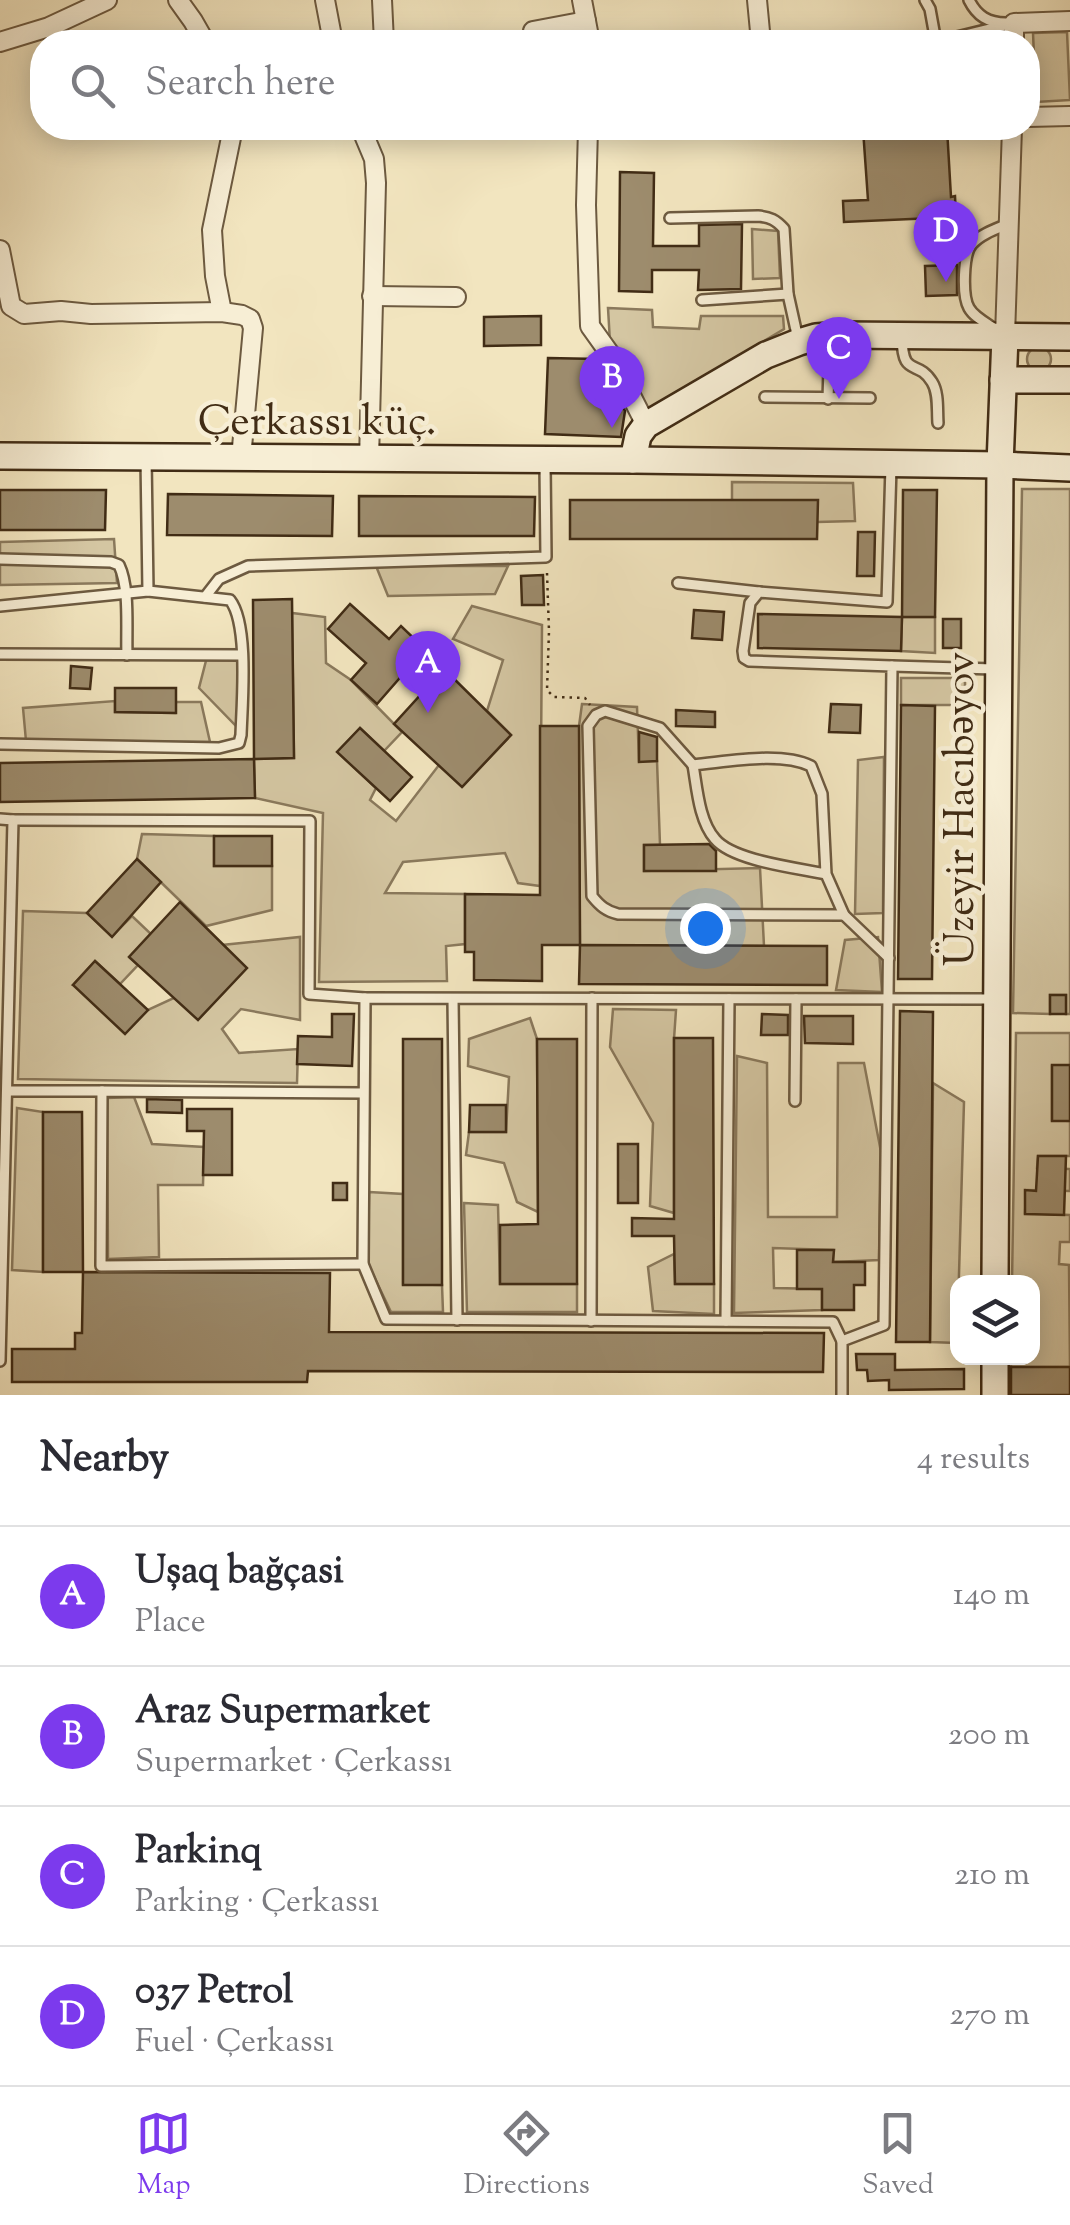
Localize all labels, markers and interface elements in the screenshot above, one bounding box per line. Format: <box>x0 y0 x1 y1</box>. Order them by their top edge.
search box <box>30 30 1040 140</box>
icon: search <box>65 58 120 113</box>
text: Search here <box>145 58 336 112</box>
pin: D <box>914 200 978 282</box>
pin: C <box>806 316 872 399</box>
pin: B <box>580 346 644 428</box>
street label: Çerkassı küç. <box>198 394 436 454</box>
pin: A <box>396 630 460 713</box>
street label: Üzeyir Hacıbəyov <box>933 652 993 966</box>
your location <box>680 903 731 954</box>
map controls <box>950 1275 1040 1365</box>
button: layers <box>950 1275 1040 1365</box>
text: Nearby <box>40 1430 169 1490</box>
text: 4 results <box>917 1437 1030 1483</box>
text: Uşaq bağçasi <box>135 1546 344 1600</box>
text: A <box>60 1573 85 1619</box>
text: 140 m <box>953 1573 1030 1619</box>
text: Place <box>135 1600 206 1646</box>
text: Araz Supermarket <box>135 1686 430 1740</box>
text: B <box>62 1713 83 1759</box>
text: 200 m <box>948 1713 1030 1759</box>
text: Supermarket · Çerkassı <box>135 1740 452 1786</box>
text: Parkinq <box>135 1826 262 1880</box>
text: C <box>60 1853 85 1899</box>
text: 210 m <box>954 1853 1030 1899</box>
text: Parking · Çerkassı <box>135 1880 379 1926</box>
text: 037 Petrol <box>135 1966 293 2020</box>
text: D <box>60 1993 85 2039</box>
text: 270 m <box>949 1993 1030 2039</box>
text: Fuel · Çerkassı <box>135 2020 334 2066</box>
tab: Map <box>136 2106 191 2206</box>
tab: Directions <box>463 2106 590 2206</box>
tab: Saved <box>862 2106 934 2206</box>

